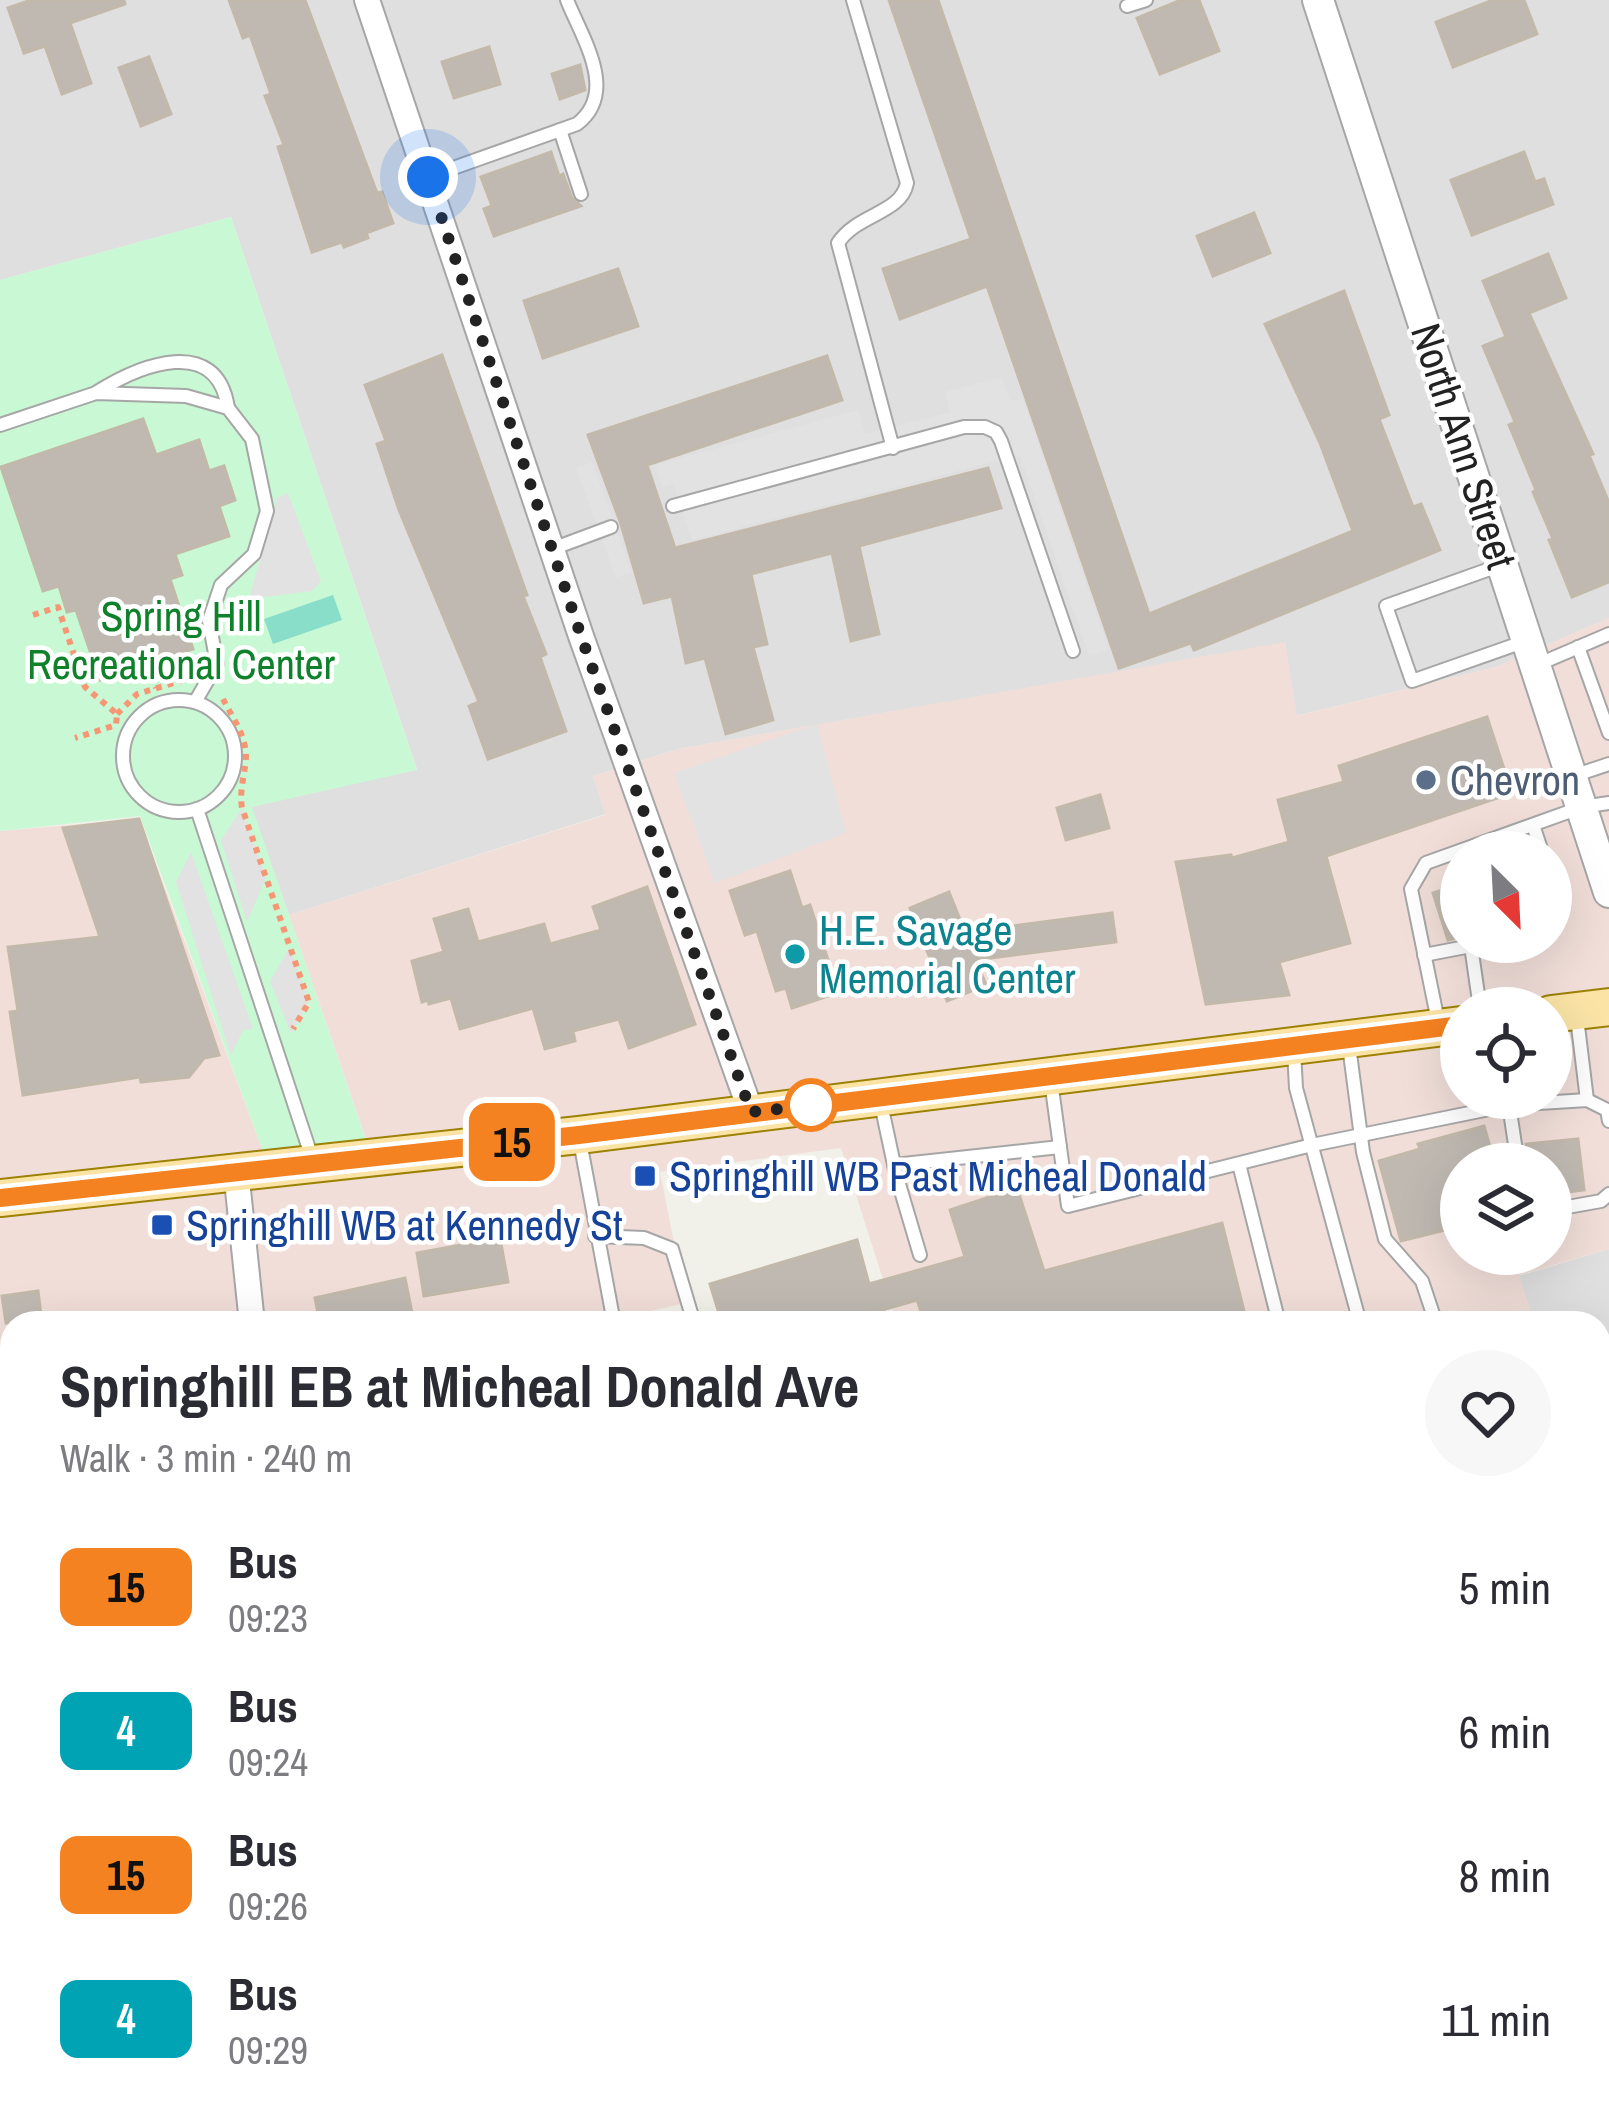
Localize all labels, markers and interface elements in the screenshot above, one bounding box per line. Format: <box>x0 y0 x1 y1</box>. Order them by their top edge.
your location <box>398 147 458 207</box>
street label: North Ann Street <box>1398 316 1530 576</box>
park label: Spring Hill Recreational Center <box>27 588 336 692</box>
place label: Chevron <box>1450 752 1580 808</box>
marker: Chevron <box>1413 767 1439 793</box>
north arrow <box>1440 831 1572 963</box>
map controls <box>1440 831 1572 1275</box>
place label: H.E. Savage Memorial Center <box>819 902 1076 1006</box>
marker: H.E. Savage Memorial Center <box>782 941 808 967</box>
button: locate <box>1440 987 1572 1119</box>
unlabelled marker <box>786 1080 836 1130</box>
line badge: 15 <box>458 1103 566 1181</box>
text: 15 <box>493 1114 531 1170</box>
button: layers <box>1440 1143 1572 1275</box>
place label: Springhill WB Past Micheal Donald <box>669 1148 1207 1204</box>
marker: Springhill WB Past Micheal Donald <box>632 1163 658 1189</box>
place label: Springhill WB at Kennedy St <box>186 1197 623 1253</box>
marker: Springhill WB at Kennedy St <box>149 1212 175 1238</box>
text: Springhill EB at Micheal Donald Ave <box>60 1348 859 1425</box>
button: heart <box>1425 1350 1551 1476</box>
text: Walk · 3 min · 240 m <box>60 1432 352 1484</box>
text: Bus <box>228 1531 298 1592</box>
text: 5 min <box>1459 1557 1551 1618</box>
text: 15 <box>107 1559 145 1615</box>
text: 09:23 <box>228 1592 308 1644</box>
text: Bus <box>228 1675 298 1736</box>
text: 6 min <box>1459 1701 1551 1762</box>
text: 4 <box>116 1703 136 1759</box>
text: 09:24 <box>228 1736 308 1788</box>
text: Bus <box>228 1819 298 1880</box>
text: 8 min <box>1459 1845 1551 1906</box>
text: 15 <box>107 1847 145 1903</box>
text: 09:26 <box>228 1880 308 1932</box>
text: Bus <box>228 1963 298 2024</box>
text: 11 min <box>1441 1989 1551 2050</box>
text: 4 <box>116 1991 136 2047</box>
text: 09:29 <box>228 2024 308 2076</box>

